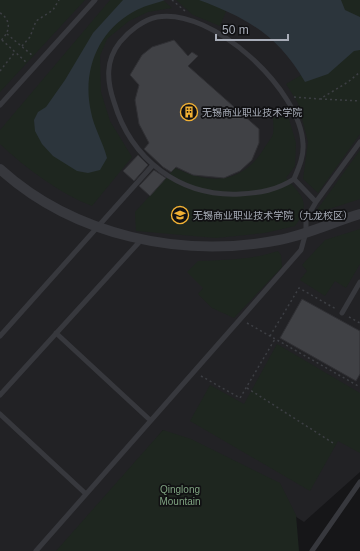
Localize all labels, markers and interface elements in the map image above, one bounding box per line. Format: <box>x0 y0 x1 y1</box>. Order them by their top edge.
scale bar <box>216 16 288 42</box>
text: 50 m <box>222 23 249 37</box>
building icon: 无锡商业职业技术学院 <box>179 102 199 122</box>
place label: 无锡商业职业技术学院 <box>202 107 302 118</box>
school or university icon: 无锡商业职业技术学院（九龙校区） <box>170 205 190 225</box>
place label: 无锡商业职业技术学院（九龙校区） <box>193 210 353 221</box>
park label: Qinglong Mountain <box>159 484 201 507</box>

